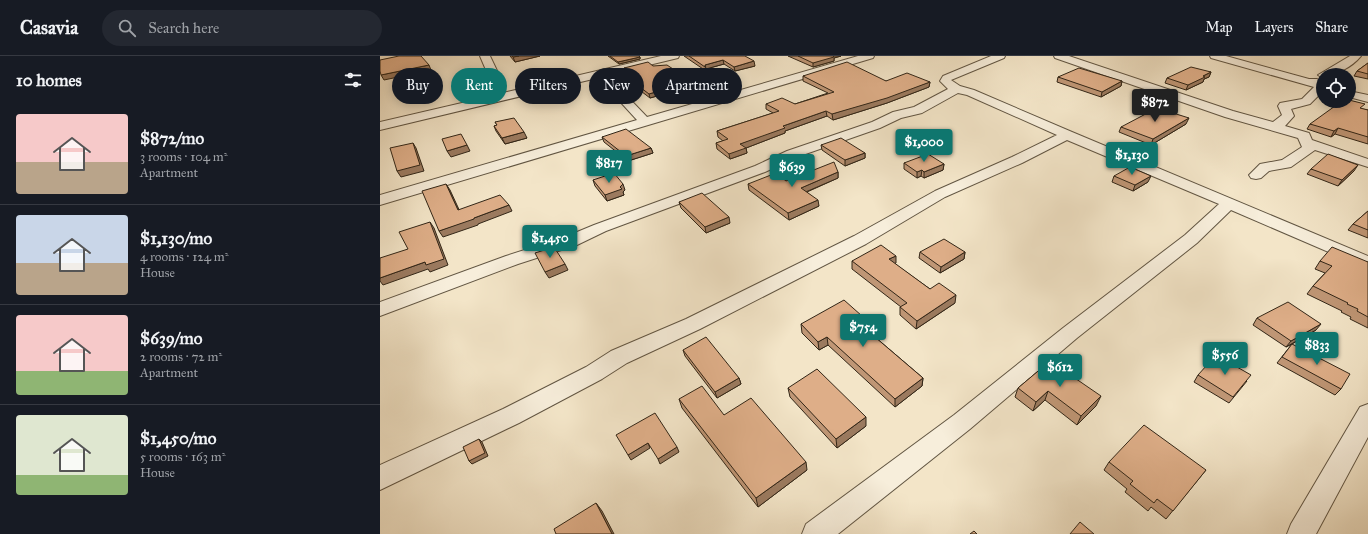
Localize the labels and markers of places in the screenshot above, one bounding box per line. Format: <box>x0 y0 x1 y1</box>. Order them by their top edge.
pin: $872 <box>1131 89 1179 123</box>
pin: $1,000 <box>891 129 957 163</box>
pin: $1,130 <box>1099 142 1165 176</box>
pin: $817 <box>585 150 633 184</box>
pin: $639 <box>768 154 816 188</box>
pin: $1,450 <box>517 225 583 259</box>
pin: $754 <box>839 314 887 348</box>
pin: $833 <box>1293 332 1341 366</box>
pin: $556 <box>1201 342 1249 376</box>
pin: $612 <box>1036 354 1084 388</box>

